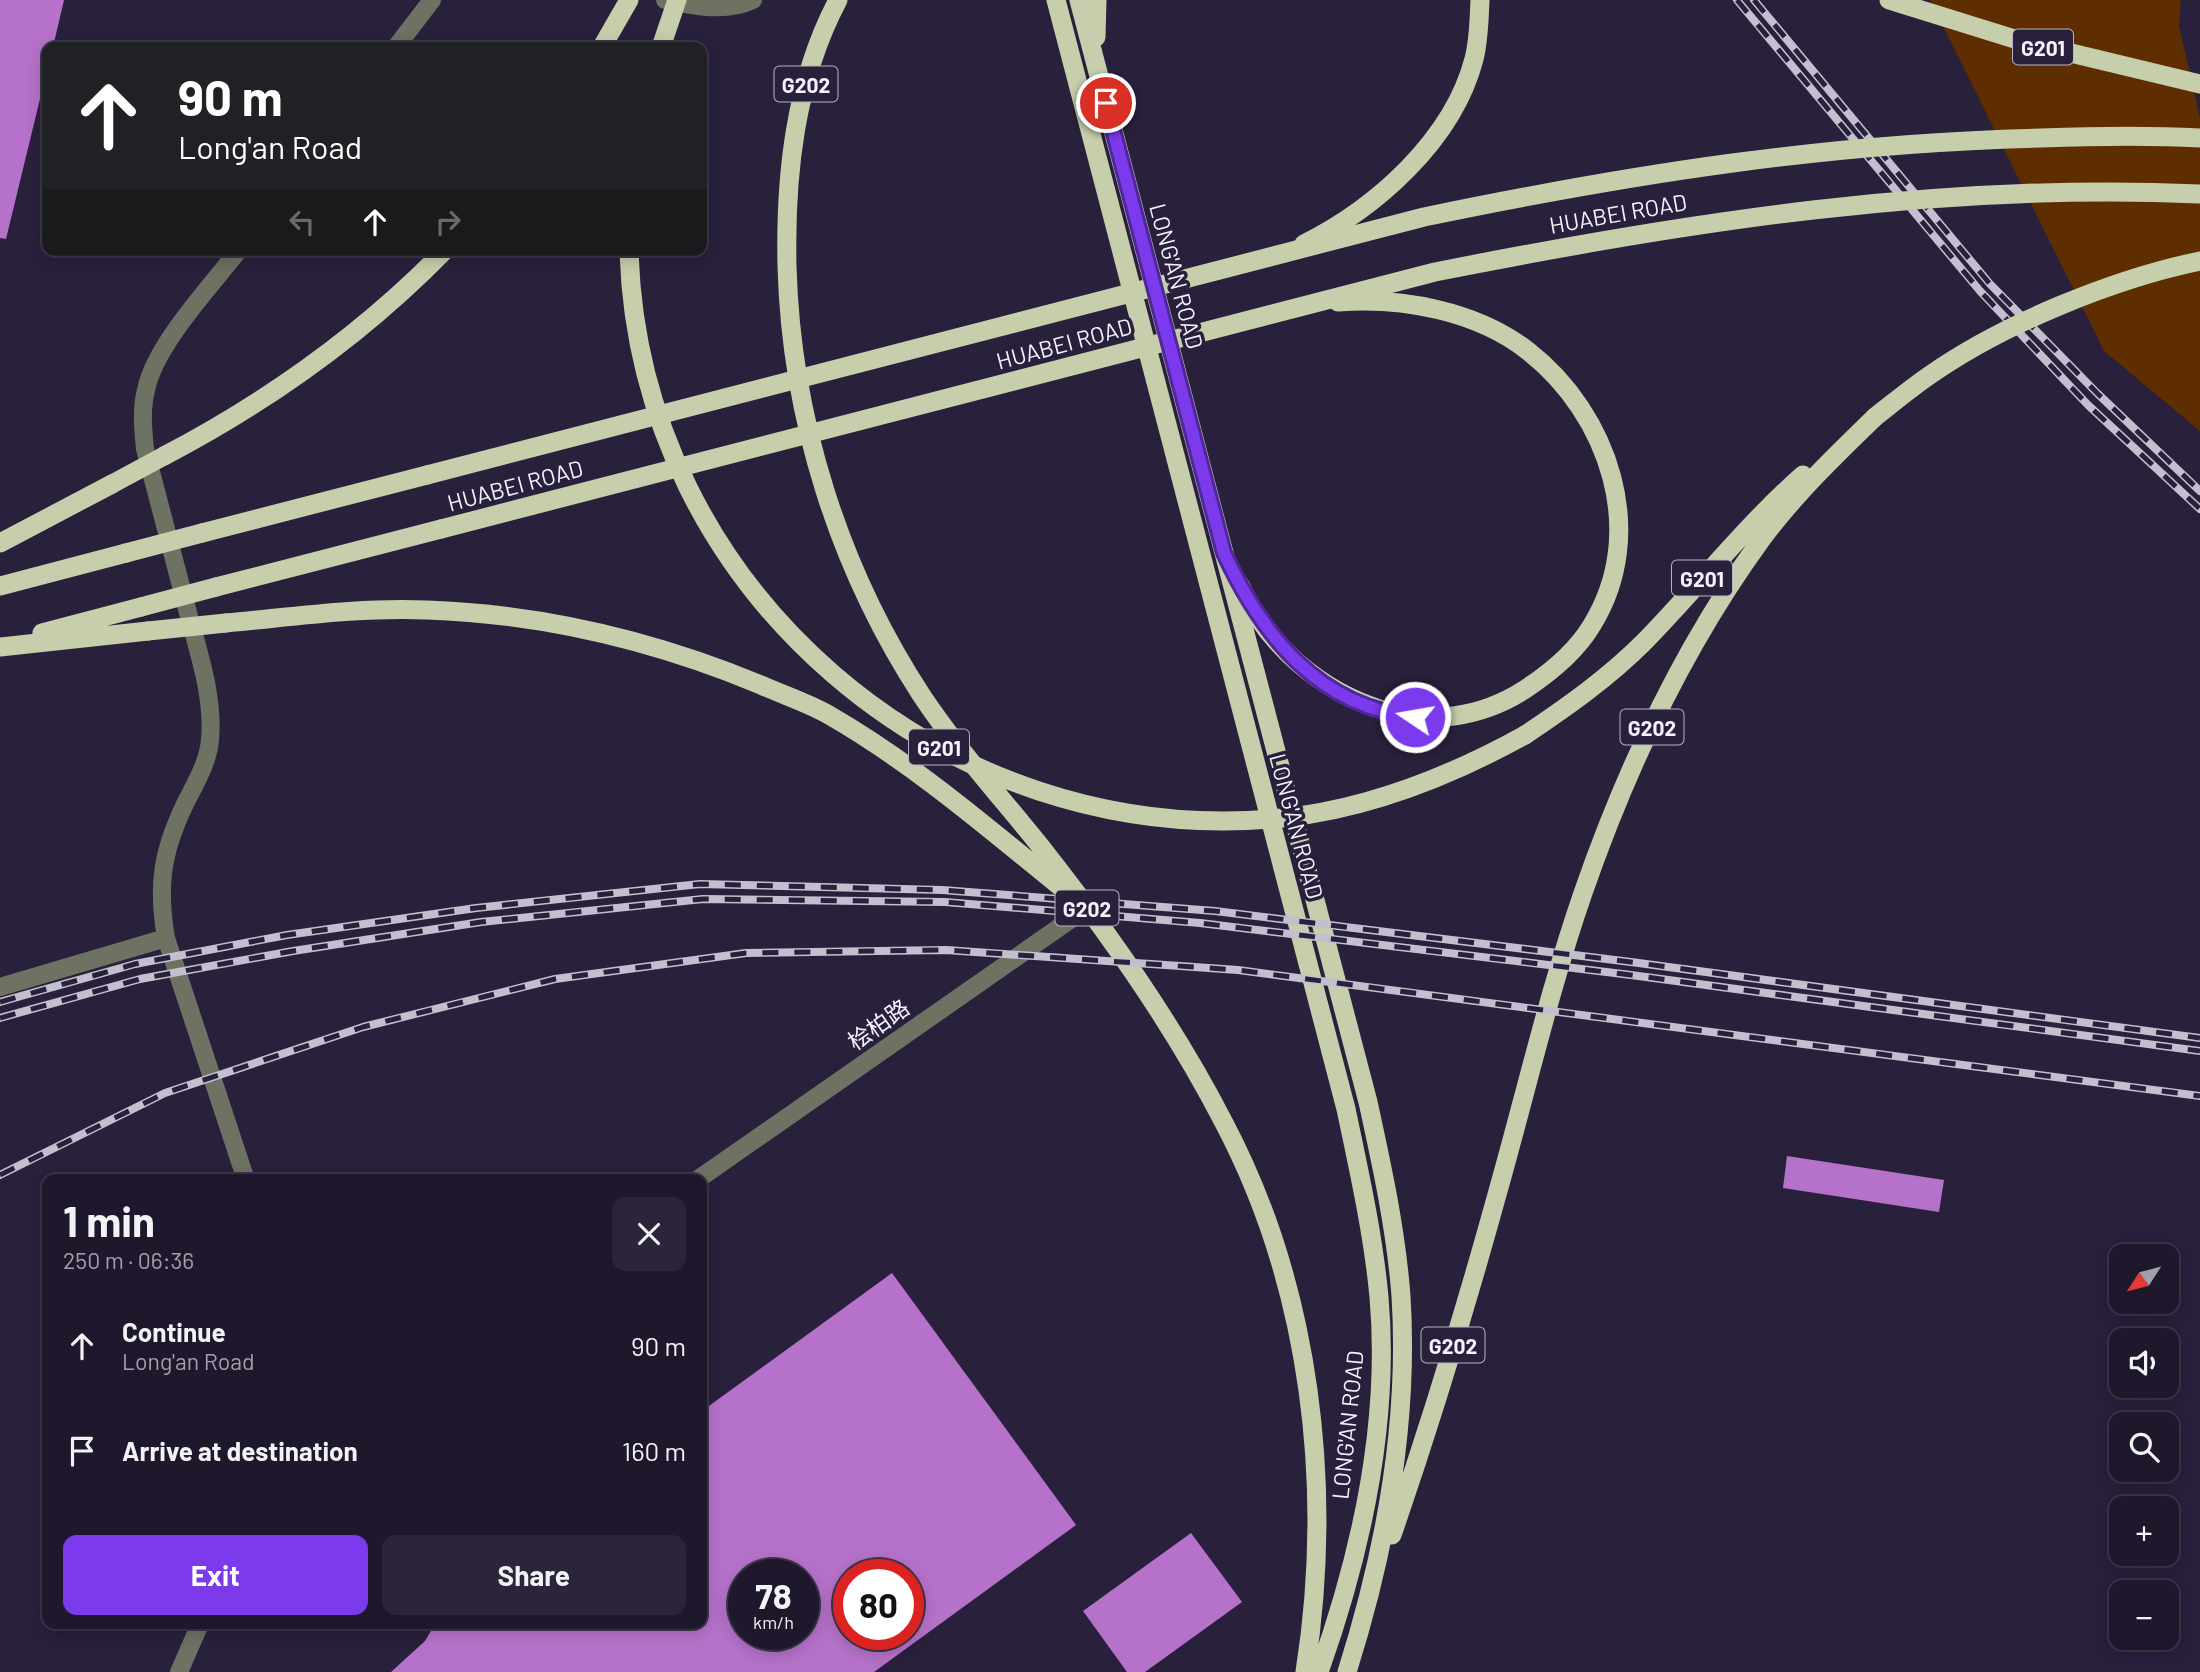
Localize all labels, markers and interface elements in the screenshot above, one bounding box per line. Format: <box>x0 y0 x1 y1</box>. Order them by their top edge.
road number: G201 <box>2013 30 2073 64</box>
road number: G202 <box>774 66 838 102</box>
text: 90 m <box>178 67 283 126</box>
icon: ahead <box>63 70 154 161</box>
pin <box>1076 73 1136 133</box>
icon: arrive <box>1087 84 1125 122</box>
text: Long'an Road <box>178 127 362 165</box>
street label: HUABEI ROAD <box>1547 187 1689 239</box>
street label: LONG'AN ROAD <box>1144 200 1210 352</box>
icon: left <box>283 203 321 241</box>
icon: ahead <box>356 203 394 241</box>
icon: right <box>429 203 467 241</box>
street label: HUABEI ROAD <box>993 311 1135 375</box>
street label: HUABEI ROAD <box>444 453 586 517</box>
road number: G201 <box>1672 560 1732 596</box>
position arrow <box>1378 680 1452 754</box>
road number: G202 <box>1620 710 1684 744</box>
road number: G201 <box>909 730 969 764</box>
street label: LONG'AN ROAD <box>1264 750 1330 902</box>
road number: G202 <box>1056 890 1118 926</box>
street label: 桧柏路 <box>842 993 914 1055</box>
text: 1 min <box>63 1195 155 1245</box>
button: close <box>612 1197 686 1271</box>
north arrow <box>2109 1244 2179 1314</box>
map controls <box>2109 1244 2179 1650</box>
text: 250 m · 06:36 <box>63 1246 194 1274</box>
text: Continue <box>122 1316 226 1347</box>
icon: ahead <box>63 1327 101 1365</box>
road number: G202 <box>1422 1328 1484 1362</box>
button: sound <box>2109 1328 2179 1398</box>
text: 90 m <box>631 1330 686 1361</box>
text: Long'an Road <box>122 1347 254 1375</box>
street label: LONG'AN ROAD <box>1325 1349 1369 1501</box>
button: search <box>2109 1412 2179 1482</box>
icon: arrive <box>63 1432 101 1470</box>
text: Arrive at destination <box>122 1435 358 1466</box>
text: 160 m <box>622 1435 686 1466</box>
button: + <box>2109 1496 2179 1566</box>
button: Exit <box>63 1535 368 1615</box>
button: Share <box>382 1535 686 1615</box>
speed limit sign: 80 <box>833 1559 924 1650</box>
text: 78 <box>755 1574 792 1616</box>
button: − <box>2109 1580 2179 1650</box>
text: km/h <box>753 1611 794 1633</box>

